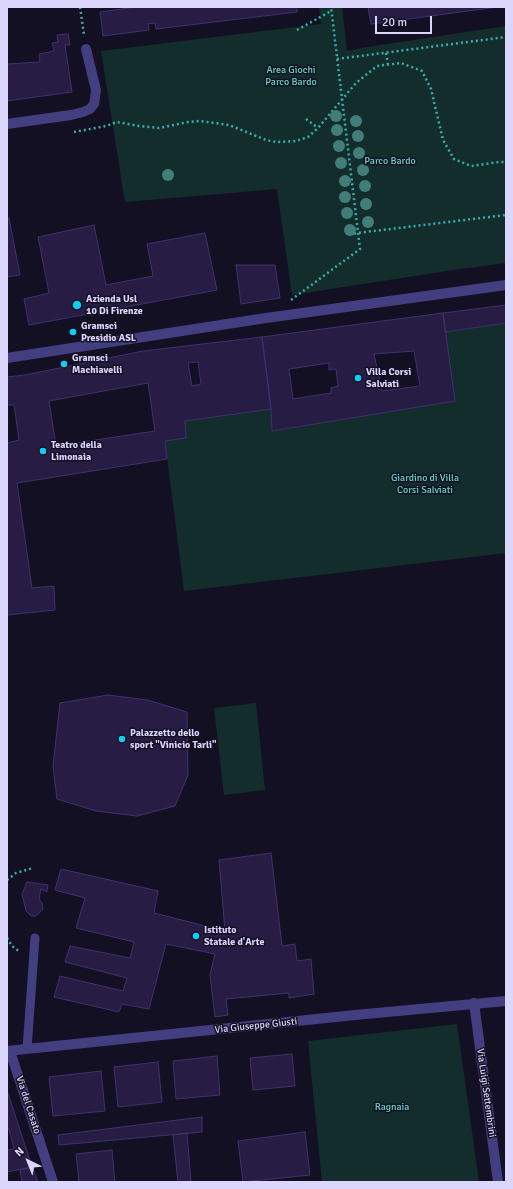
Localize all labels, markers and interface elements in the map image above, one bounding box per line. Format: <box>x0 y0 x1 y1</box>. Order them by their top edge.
scale bar <box>377 8 434 34</box>
text: 20 m <box>382 15 407 30</box>
park label: Area Giochi Parco Bardo <box>265 64 317 88</box>
park label: Parco Bardo <box>364 155 416 167</box>
place label: Azienda Usl 10 Di Firenze <box>86 293 143 316</box>
marker: Azienda Usl 10 Di Firenze <box>71 299 83 311</box>
place label: Gramsci Presidio ASL <box>81 320 136 344</box>
marker: Gramsci Presidio ASL <box>68 327 78 337</box>
place label: Gramsci Machiavelli <box>72 352 122 376</box>
marker: Gramsci Machiavelli <box>59 359 69 369</box>
place label: Villa Corsi Salviati <box>366 366 411 390</box>
marker: Villa Corsi Salviati <box>353 373 363 383</box>
place label: Teatro della Limonaia <box>51 439 102 462</box>
marker: Teatro della Limonaia <box>38 446 48 456</box>
park label: Giardino di Villa Corsi Salviati <box>391 472 459 496</box>
place label: Palazzetto dello sport "Vinicio Tarli" <box>130 727 216 750</box>
marker: Palazzetto dello sport "Vinicio Tarli" <box>117 734 127 744</box>
place label: Istituto Statale d'Arte <box>204 924 264 948</box>
marker: Istituto Statale d'Arte <box>191 931 201 941</box>
street label: Via Giuseppe Giusti <box>214 1016 298 1036</box>
street label: Via Luigi Settembrini <box>474 1048 498 1138</box>
street label: Via del Casato <box>13 1075 43 1135</box>
park label: Ragnaia <box>375 1101 409 1113</box>
north arrow <box>8 1141 48 1181</box>
text: N <box>12 1144 27 1159</box>

